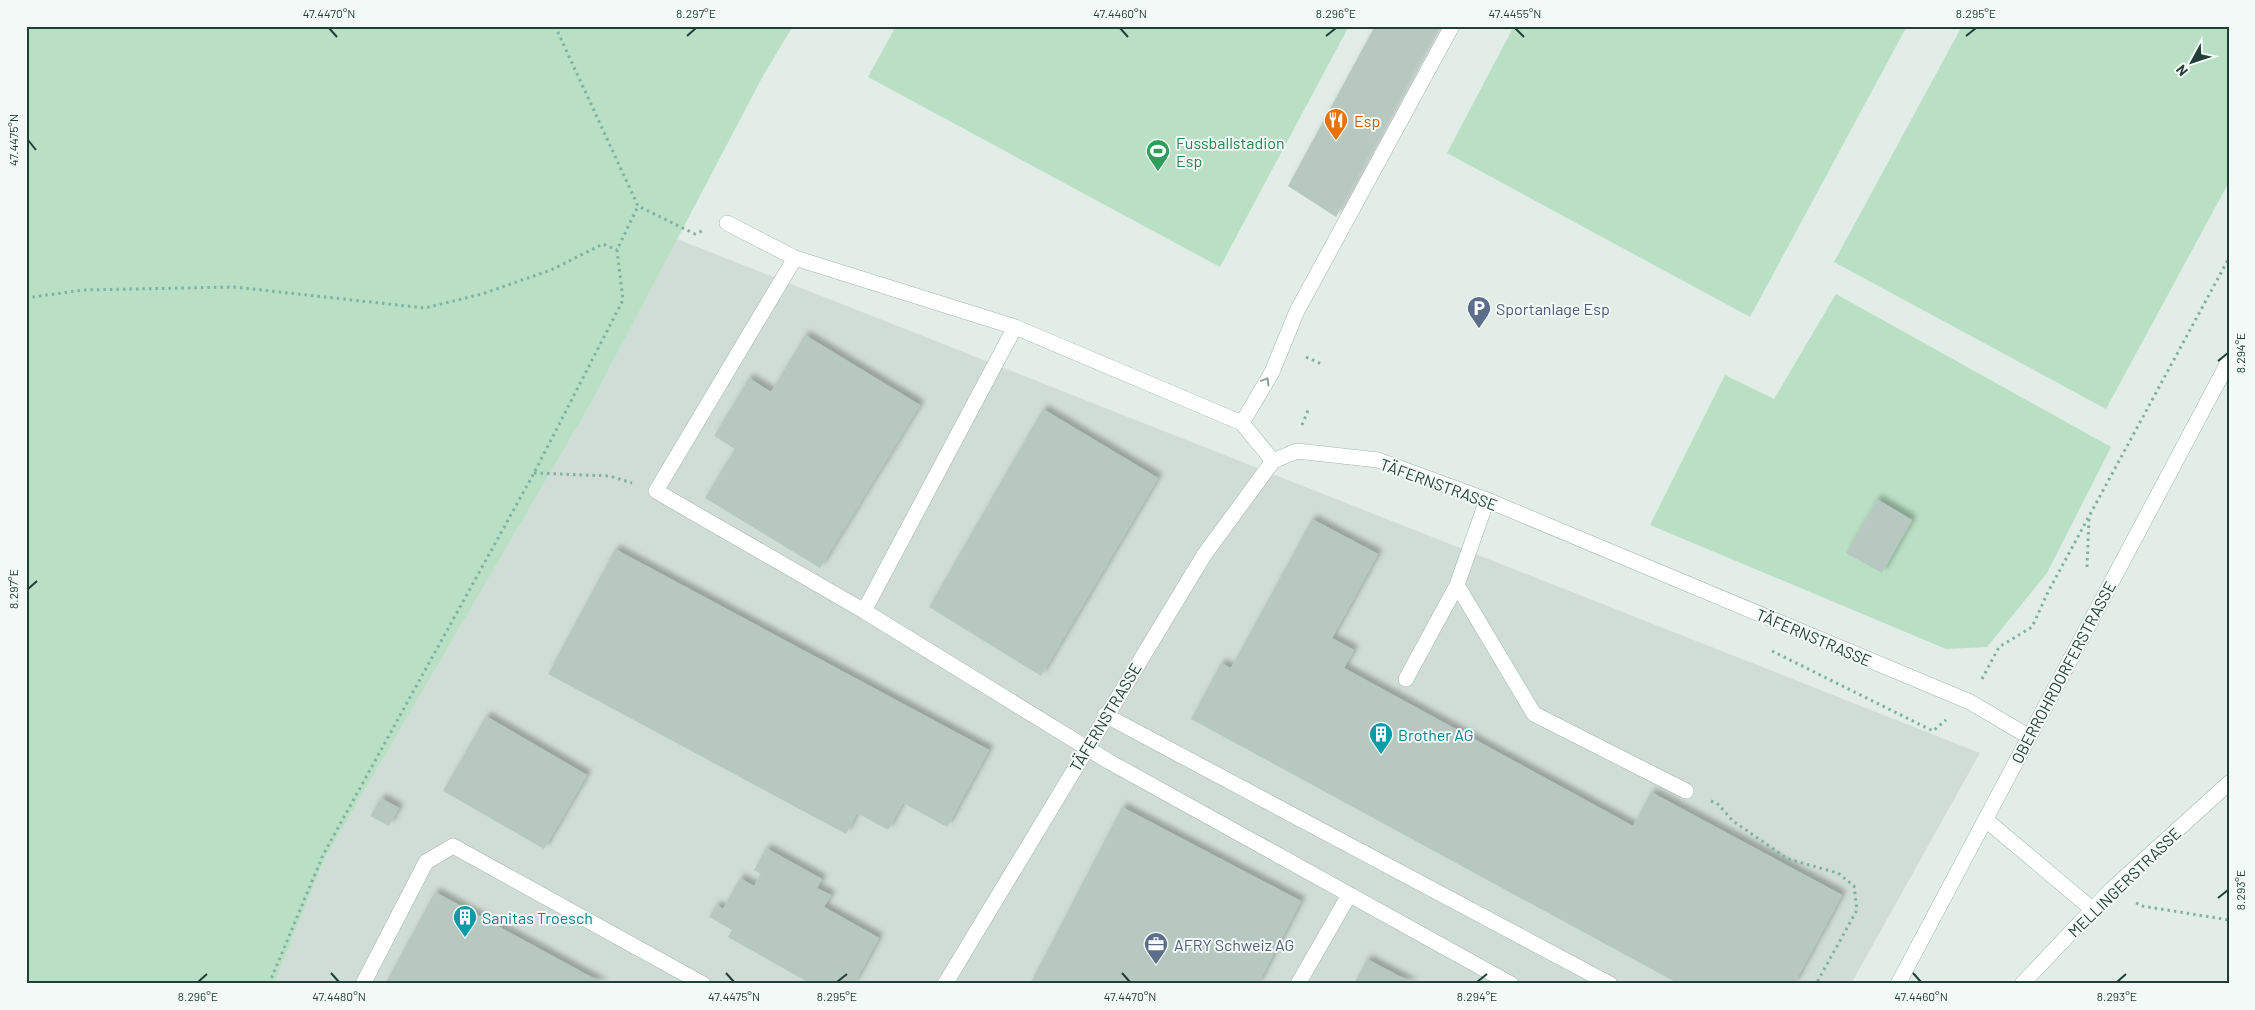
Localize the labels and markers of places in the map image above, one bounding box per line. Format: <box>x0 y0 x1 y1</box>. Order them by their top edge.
restaurant icon: Esp <box>1323 107 1349 141</box>
place label: Esp <box>1354 111 1380 130</box>
place label: Fussballstadion Esp <box>1176 133 1285 170</box>
sports icon: Fussballstadion Esp <box>1145 138 1171 172</box>
parking icon: Sportanlage Esp <box>1466 295 1492 329</box>
place label: Sportanlage Esp <box>1496 299 1610 318</box>
building icon: Brother AG <box>1368 721 1394 755</box>
place label: Brother AG <box>1398 725 1474 744</box>
building icon: Sanitas Troesch <box>452 904 478 938</box>
place label: Sanitas Troesch <box>482 908 593 927</box>
office icon: AFRY Schweiz AG <box>1143 931 1169 965</box>
place label: AFRY Schweiz AG <box>1174 935 1294 954</box>

